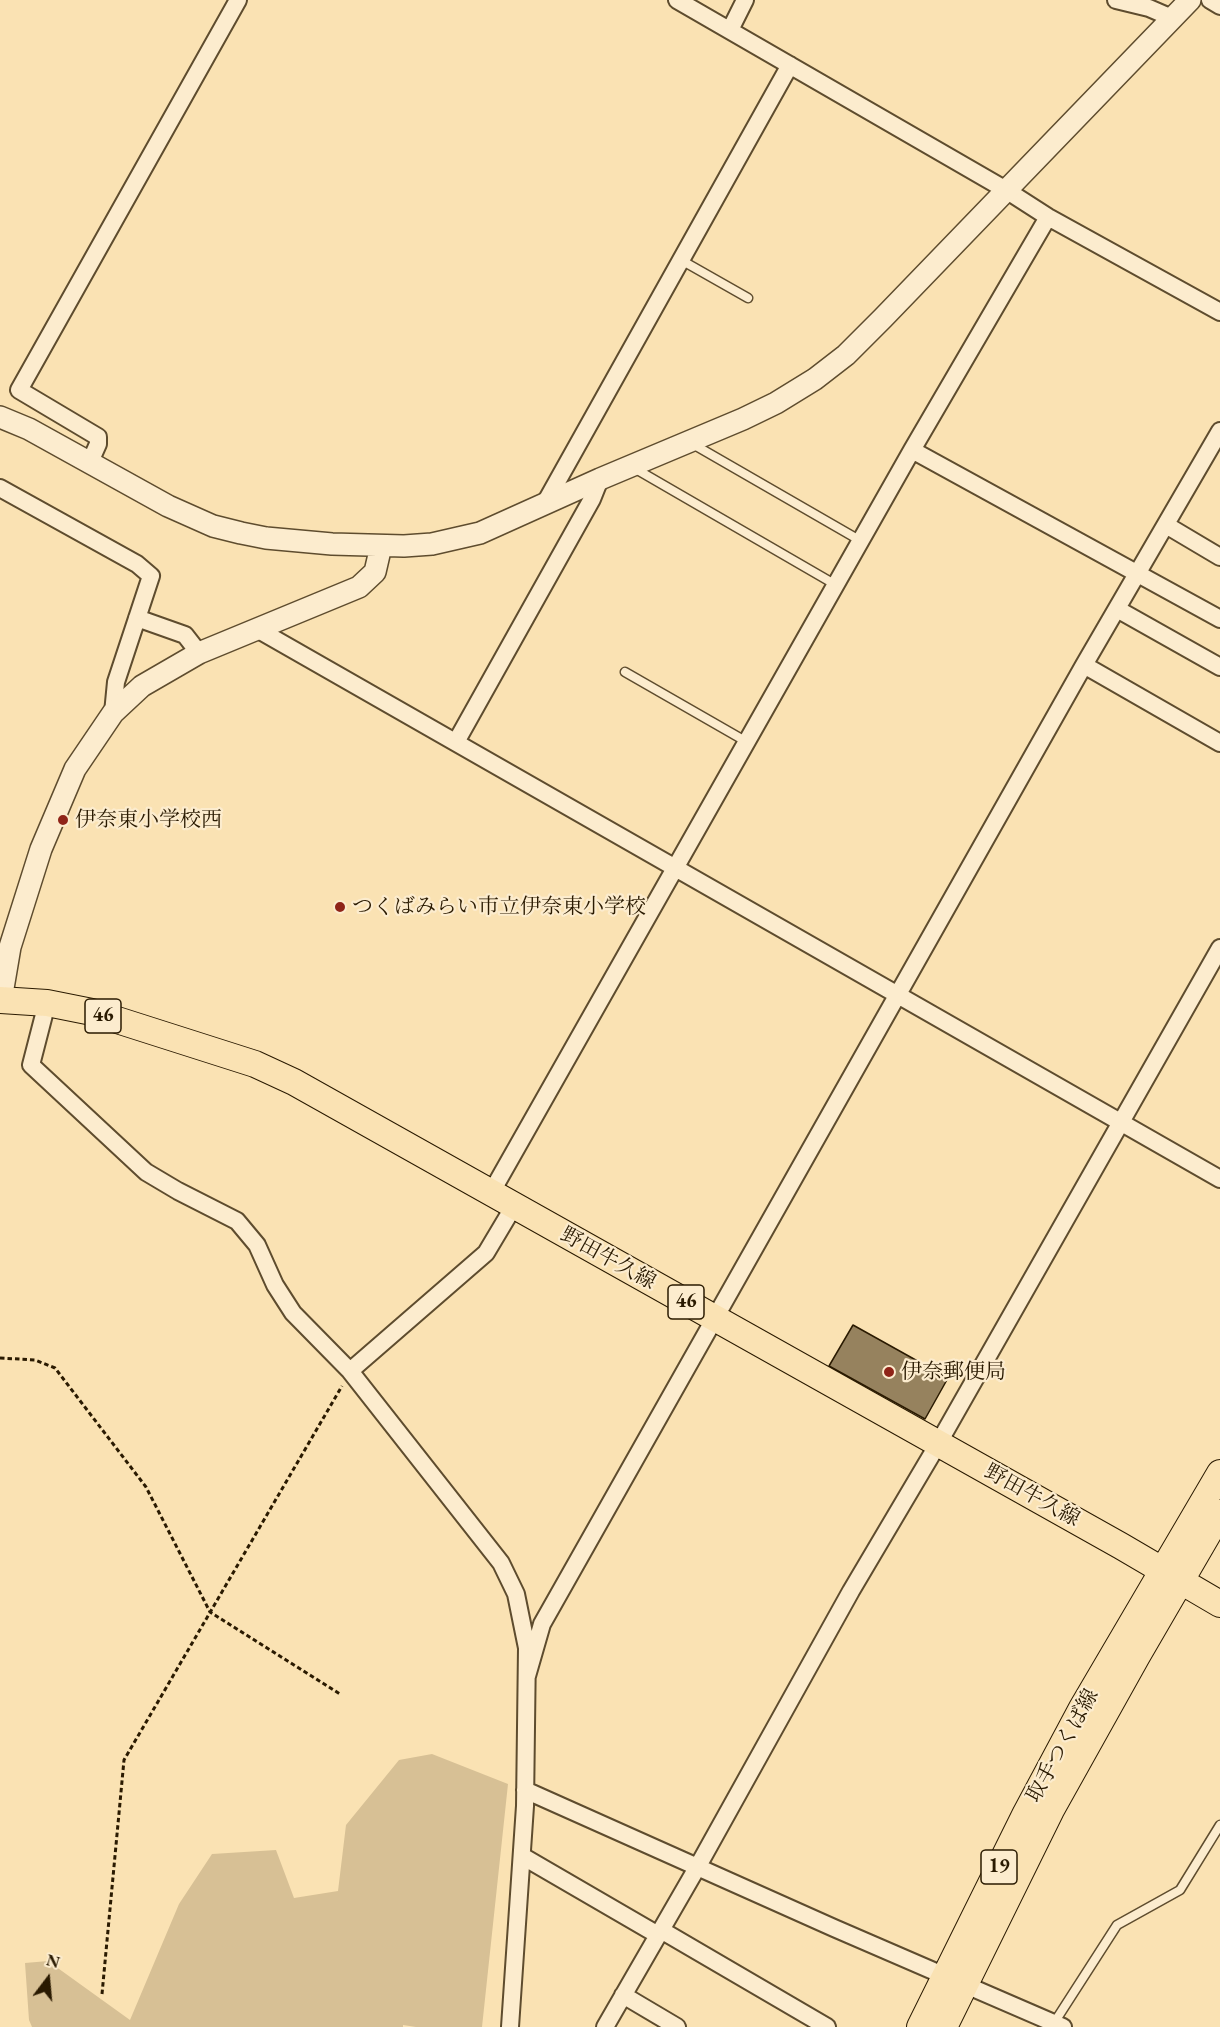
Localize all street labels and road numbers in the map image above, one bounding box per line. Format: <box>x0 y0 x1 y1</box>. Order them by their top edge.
road number: 46 <box>85 999 121 1033</box>
street label: 野田牛久線 <box>556 1223 660 1295</box>
road number: 46 <box>668 1285 704 1319</box>
street label: 野田牛久線 <box>980 1460 1084 1532</box>
street label: 取手つくば線 <box>1021 1685 1105 1807</box>
road number: 19 <box>981 1850 1017 1884</box>

